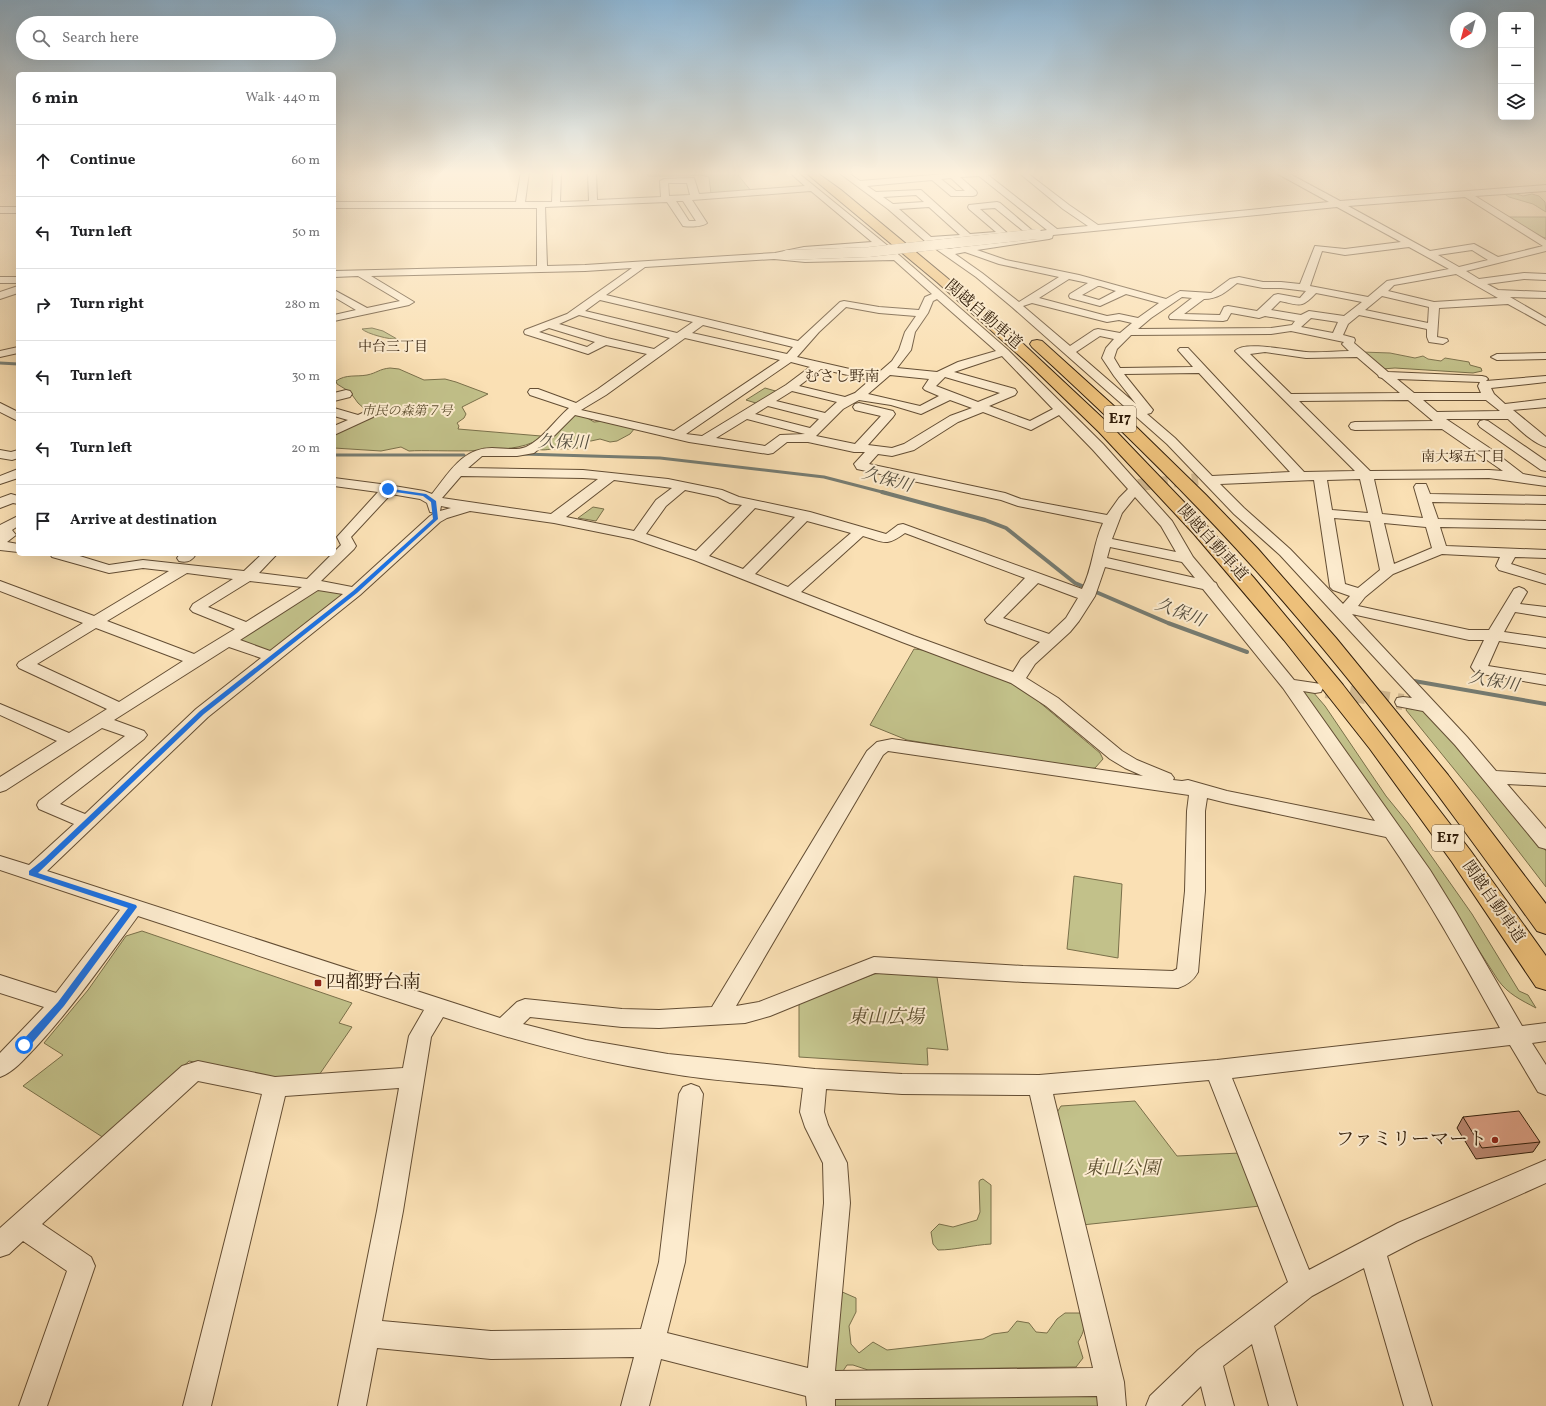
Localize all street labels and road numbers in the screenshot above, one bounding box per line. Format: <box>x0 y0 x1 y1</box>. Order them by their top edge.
street label: 関越自動車道 <box>940 275 1026 355</box>
road number: E17 <box>1104 406 1136 432</box>
street label: 関越自動車道 <box>1172 500 1252 586</box>
road number: E17 <box>1432 825 1464 851</box>
street label: 関越自動車道 <box>1456 856 1530 948</box>

